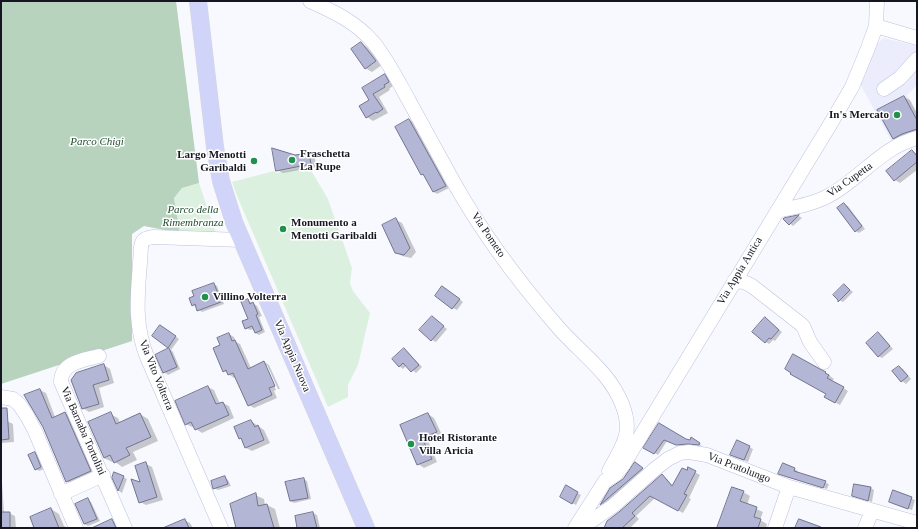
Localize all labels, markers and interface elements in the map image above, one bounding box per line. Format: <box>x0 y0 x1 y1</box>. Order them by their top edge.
place label: In's Mercato <box>829 108 889 122</box>
marker: In's Mercato <box>892 110 902 120</box>
park label: Parco Chigi <box>70 135 124 149</box>
place label: Fraschetta La Rupe <box>300 147 350 173</box>
place label: Largo Menotti Garibaldi <box>177 148 246 174</box>
marker: Fraschetta La Rupe <box>287 155 297 165</box>
marker: Largo Menotti Garibaldi <box>249 156 259 166</box>
street label: Via Cupetta <box>825 160 875 200</box>
park label: Parco della Rimembranza <box>162 203 224 229</box>
street label: Via Pometo <box>468 210 508 260</box>
place label: Monumento a Menotti Garibaldi <box>291 216 377 242</box>
marker: Monumento a Menotti Garibaldi <box>278 224 288 234</box>
street label: Via Appia Antica <box>715 235 765 307</box>
place label: Villino Volterra <box>213 290 286 304</box>
marker: Villino Volterra <box>200 292 210 302</box>
street label: Via Appia Nuova <box>271 318 313 394</box>
street label: Via Vito Volterra <box>136 338 176 412</box>
street label: Via Barnaba Tortolini <box>58 385 108 477</box>
place label: Hotel Ristorante Villa Aricia <box>419 431 497 457</box>
marker: Hotel Ristorante Villa Aricia <box>406 439 416 449</box>
street label: Via Pratolungo <box>706 450 772 486</box>

